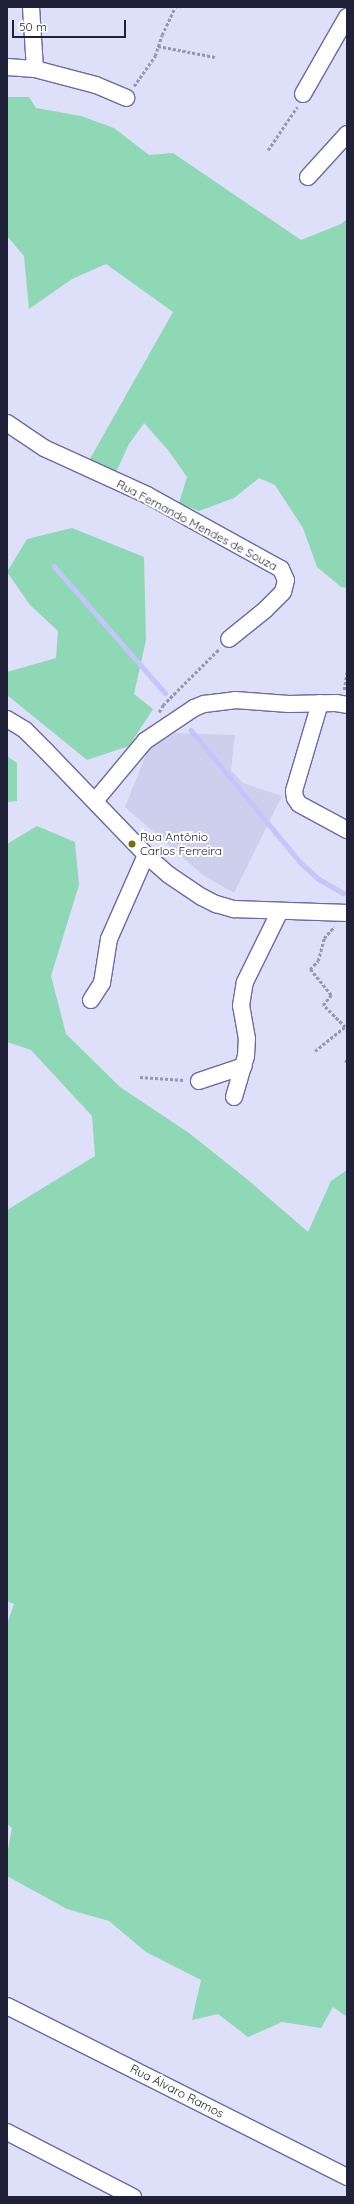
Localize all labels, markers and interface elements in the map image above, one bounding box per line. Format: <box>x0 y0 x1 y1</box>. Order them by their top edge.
scale bar <box>14 12 128 38</box>
text: 50 m <box>19 19 47 34</box>
street label: Rua Fernando Mendes de Souza <box>114 476 280 574</box>
place label: Rua Antônio Carlos Ferreira <box>140 830 222 858</box>
marker: Rua Antônio Carlos Ferreira <box>127 839 137 849</box>
street label: Rua Álvaro Ramos <box>128 2061 226 2121</box>

